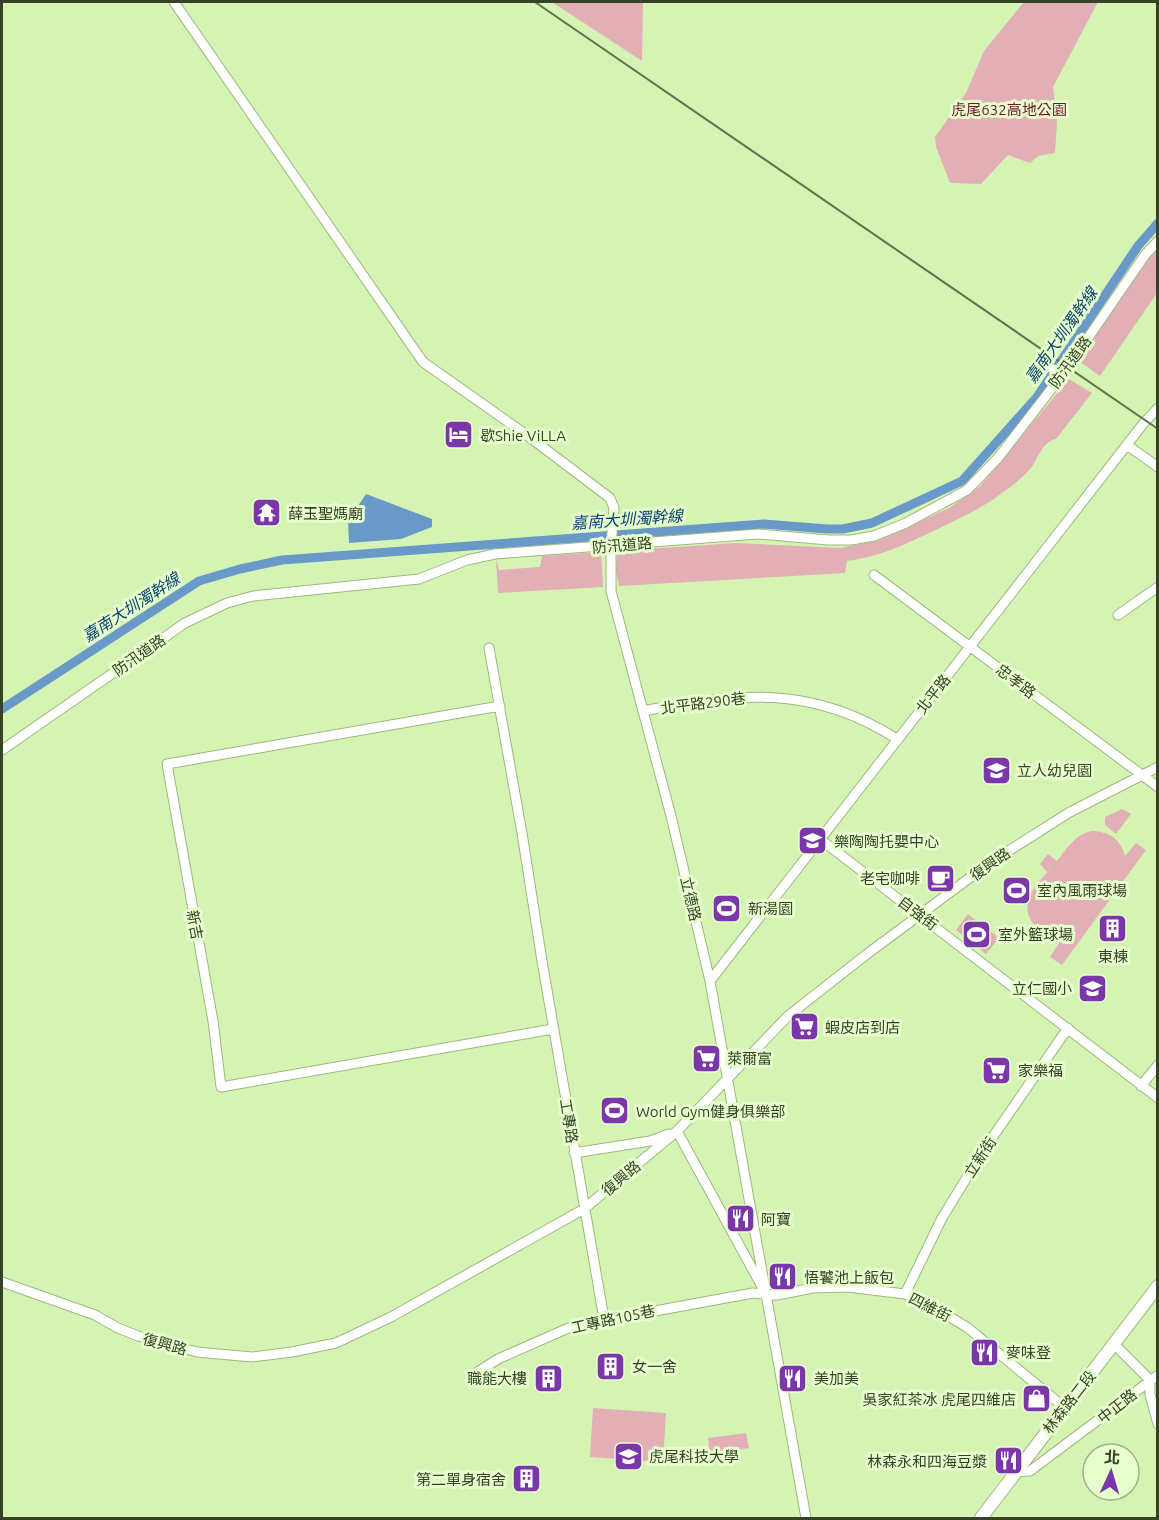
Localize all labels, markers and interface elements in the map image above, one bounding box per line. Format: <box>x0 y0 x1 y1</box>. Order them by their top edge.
park label: 虎尾632高地公園 <box>951 101 1067 118</box>
water label: 嘉南大圳濁幹線 <box>1022 282 1102 386</box>
street label: 防汛道路 <box>1045 333 1095 391</box>
hotel icon: 歇Shie ViLLA <box>443 419 475 451</box>
place label: 歇Shie ViLLA <box>480 427 566 444</box>
temple icon: 薛玉聖媽廟 <box>251 497 283 529</box>
place label: 薛玉聖媽廟 <box>288 505 363 522</box>
water label: 嘉南大圳濁幹線 <box>571 506 685 532</box>
street label: 防汛道路 <box>591 534 653 556</box>
water label: 嘉南大圳濁幹線 <box>79 568 185 645</box>
street label: 防汛道路 <box>110 631 168 679</box>
street label: 忠孝路 <box>993 661 1039 701</box>
street label: 北平路 <box>912 671 954 717</box>
street label: 北平路290巷 <box>660 689 746 717</box>
school or university icon: 立人幼兒園 <box>980 754 1012 786</box>
place label: 立人幼兒園 <box>1017 762 1092 779</box>
school or university icon: 樂陶陶托嬰中心 <box>797 825 829 857</box>
place label: 樂陶陶托嬰中心 <box>834 833 939 850</box>
street label: 復興路 <box>967 844 1013 884</box>
cafe icon: 老宅咖啡 <box>925 862 957 894</box>
place label: 老宅咖啡 <box>860 870 920 887</box>
sports icon: 室內風雨球場 <box>1000 874 1032 906</box>
street label: 立德路 <box>678 875 704 923</box>
place label: 室內風雨球場 <box>1037 882 1127 899</box>
sports icon: 新湯園 <box>711 892 743 924</box>
street label: 自強街 <box>895 893 941 933</box>
place label: 新湯園 <box>748 900 793 917</box>
street label: 新吉 <box>184 909 206 941</box>
building icon: 東棟 <box>1097 913 1129 945</box>
sports icon: 室外籃球場 <box>961 918 993 950</box>
place label: 室外籃球場 <box>998 926 1073 943</box>
place label: 東棟 <box>1098 948 1128 965</box>
school or university icon: 立仁國小 <box>1077 972 1109 1004</box>
place label: 立仁國小 <box>1012 980 1072 997</box>
supermarket icon: 蝦皮店到店 <box>788 1011 820 1043</box>
place label: 蝦皮店到店 <box>825 1019 900 1036</box>
supermarket icon: 萊爾富 <box>690 1042 722 1074</box>
place label: 萊爾富 <box>727 1050 772 1067</box>
supermarket icon: 家樂福 <box>981 1054 1013 1086</box>
place label: 家樂福 <box>1018 1062 1063 1079</box>
sports icon: World Gym健身俱樂部 <box>599 1095 631 1127</box>
street label: 工專路 <box>557 1097 581 1145</box>
place label: World Gym健身俱樂部 <box>636 1103 785 1120</box>
street label: 立新街 <box>961 1133 999 1181</box>
street label: 復興路 <box>598 1157 644 1199</box>
restaurant icon: 阿寶 <box>724 1203 756 1235</box>
place label: 阿寶 <box>761 1211 791 1228</box>
restaurant icon: 悟饕池上飯包 <box>767 1261 799 1293</box>
place label: 悟饕池上飯包 <box>804 1269 894 1286</box>
street label: 四維街 <box>906 1289 954 1325</box>
street label: 工專路105巷 <box>569 1302 657 1336</box>
street label: 復興路 <box>141 1330 189 1358</box>
restaurant icon: 麥味登 <box>969 1336 1001 1368</box>
place label: 麥味登 <box>1006 1344 1051 1361</box>
building icon: 女一舍 <box>595 1350 627 1382</box>
place label: 女一舍 <box>632 1358 677 1375</box>
building icon: 職能大樓 <box>532 1362 564 1394</box>
restaurant icon: 美加美 <box>777 1362 809 1394</box>
street label: 林森路二段 <box>1039 1367 1099 1437</box>
place label: 職能大樓 <box>467 1370 527 1387</box>
place label: 美加美 <box>814 1370 859 1387</box>
shop icon: 吳家紅茶冰 虎尾四維店 <box>1021 1383 1053 1415</box>
street label: 中正路 <box>1094 1385 1140 1427</box>
place label: 吳家紅茶冰 虎尾四維店 <box>863 1391 1016 1408</box>
school or university icon: 虎尾科技大學 <box>612 1440 644 1472</box>
north arrow <box>1081 1442 1141 1502</box>
restaurant icon: 林森永和四海豆漿 <box>992 1445 1024 1477</box>
text: 北 <box>1103 1447 1121 1467</box>
place label: 虎尾科技大學 <box>649 1448 739 1465</box>
place label: 林森永和四海豆漿 <box>867 1453 987 1470</box>
building icon: 第二單身宿舍 <box>511 1463 543 1495</box>
place label: 第二單身宿舍 <box>416 1471 506 1488</box>

